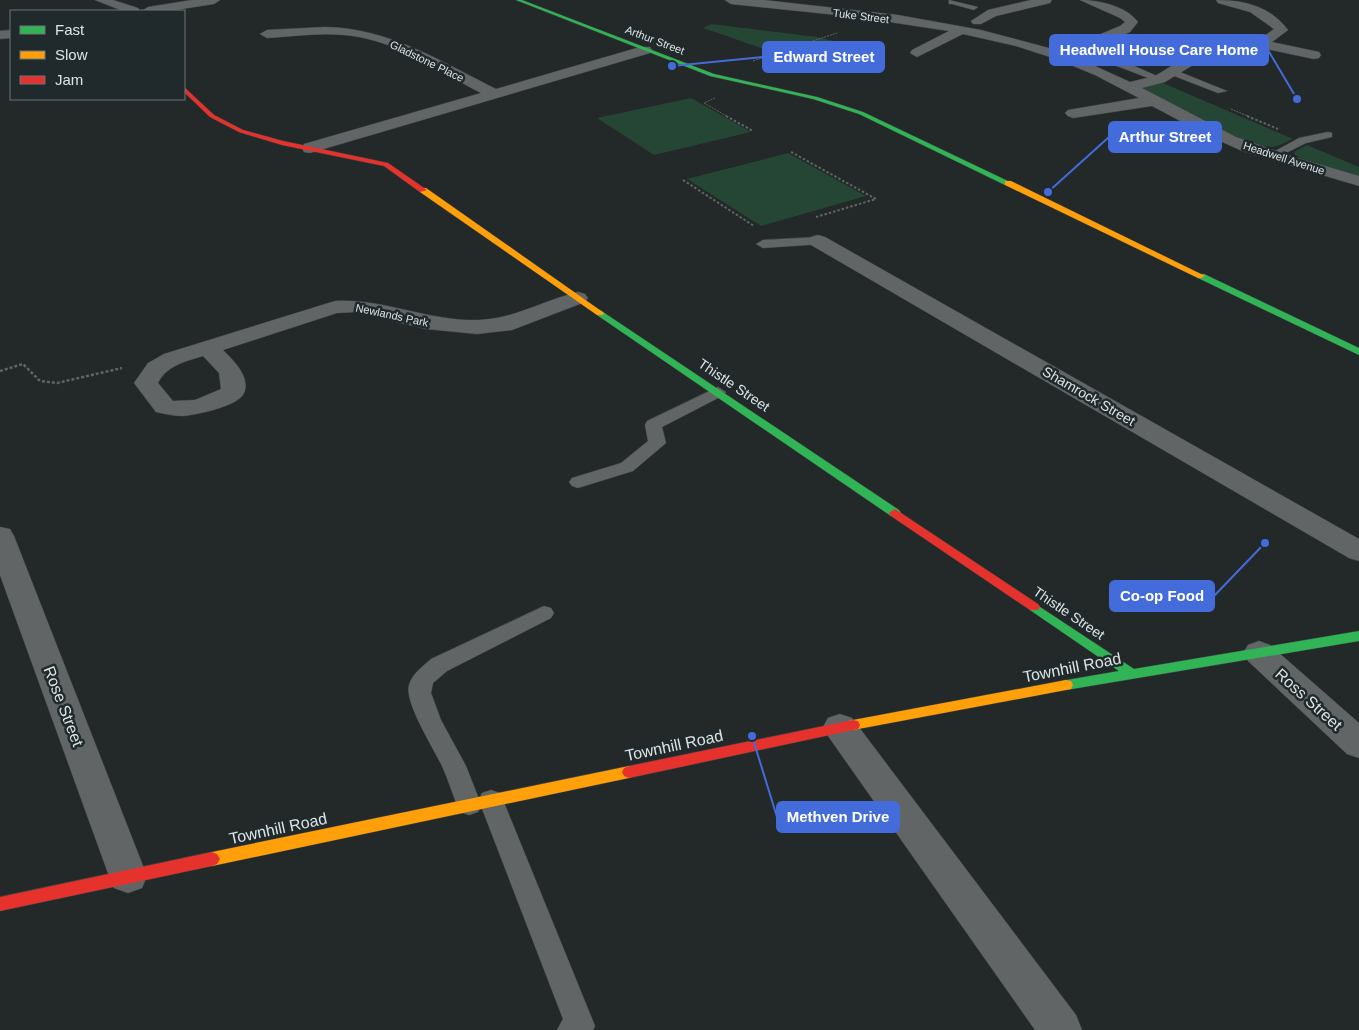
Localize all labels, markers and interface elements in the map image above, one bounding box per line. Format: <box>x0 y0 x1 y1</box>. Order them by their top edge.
street label: Tuke Street <box>832 7 890 25</box>
legend <box>10 10 185 100</box>
text: Fast <box>55 21 85 38</box>
street label: Arthur Street <box>624 23 686 57</box>
callout: Headwell House Care Home <box>1050 35 1268 65</box>
street label: Gladstone Place <box>388 38 466 84</box>
text: Headwell House Care Home <box>1060 41 1258 58</box>
callout: Edward Street <box>763 42 884 72</box>
text: Slow <box>55 46 88 63</box>
text: Edward Street <box>774 48 874 65</box>
text: Jam <box>55 71 83 88</box>
callout: Arthur Street <box>1109 122 1221 152</box>
text: Arthur Street <box>1119 128 1211 145</box>
street label: Headwell Avenue <box>1242 139 1326 177</box>
street label: Newlands Park <box>355 301 430 329</box>
street label: Thistle Street <box>695 355 773 415</box>
street label: Shamrock Street <box>1040 363 1138 429</box>
callout: Co-op Food <box>1110 581 1214 611</box>
street label: Thistle Street <box>1030 583 1108 643</box>
text: Co-op Food <box>1120 587 1204 604</box>
street label: Townhill Road <box>1022 650 1123 685</box>
street label: Rose Street <box>40 664 87 749</box>
street label: Ross Street <box>1272 665 1346 734</box>
street label: Townhill Road <box>624 727 725 764</box>
callout: Methven Drive <box>777 802 899 832</box>
text: Methven Drive <box>787 808 889 825</box>
street label: Townhill Road <box>228 810 329 847</box>

